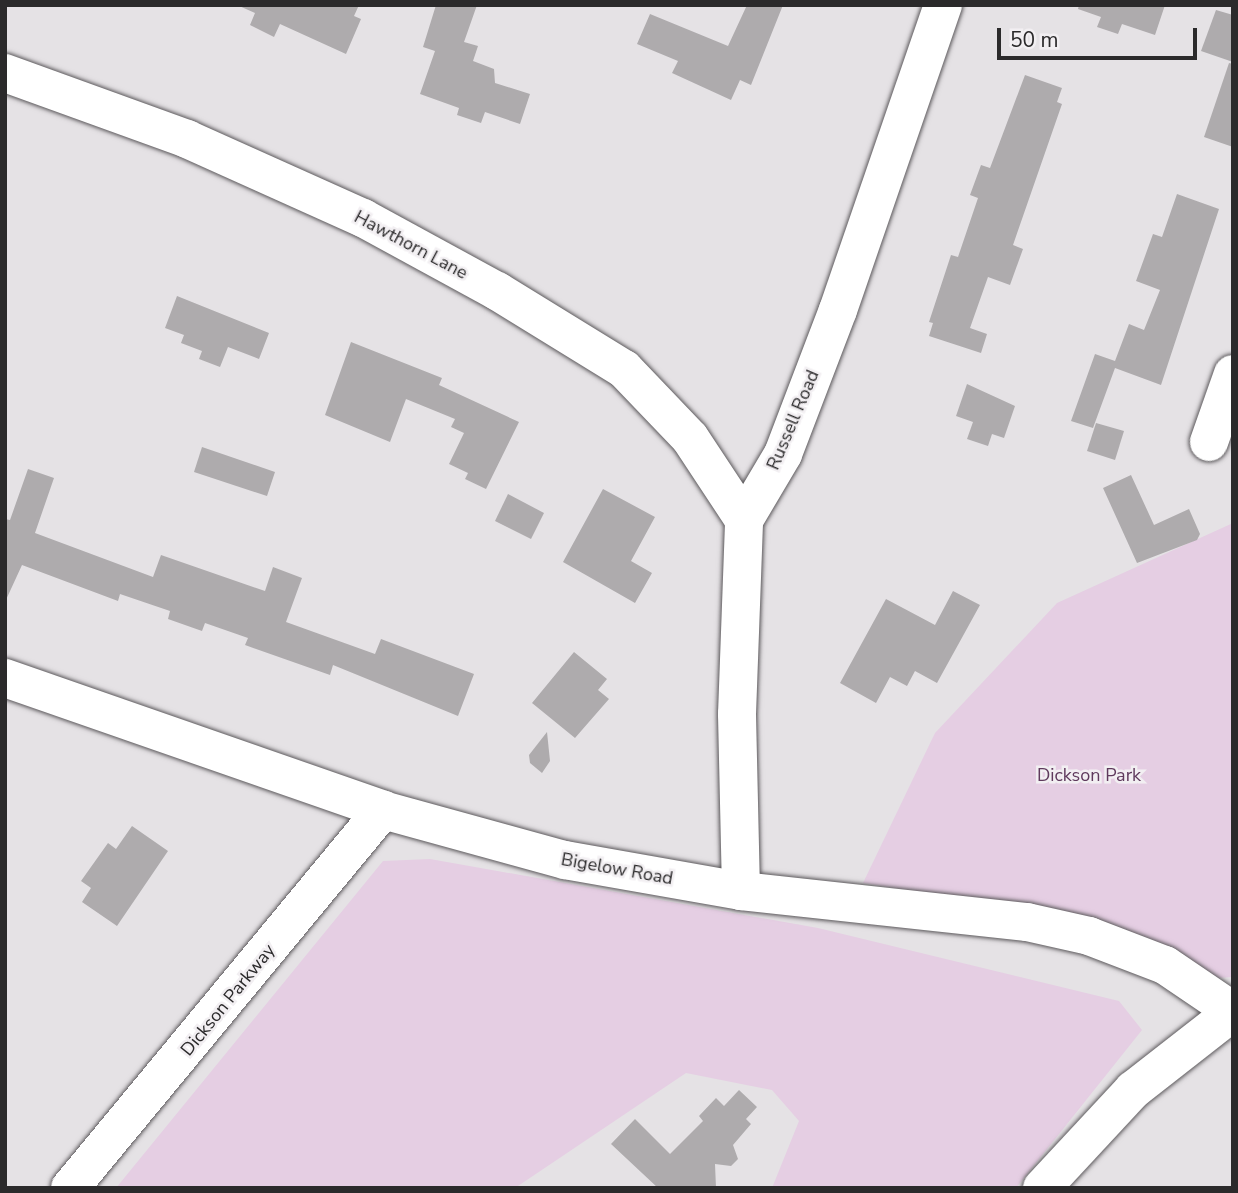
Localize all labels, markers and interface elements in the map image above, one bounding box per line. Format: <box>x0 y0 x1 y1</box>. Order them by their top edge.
scale bar <box>1000 14 1200 58</box>
text: 50 m <box>1010 26 1059 54</box>
street label: Hawthorn Lane <box>351 206 471 284</box>
street label: Russell Road <box>762 367 824 473</box>
park label: Dickson Park <box>1037 764 1141 786</box>
street label: Bigelow Road <box>559 849 675 889</box>
street label: Dickson Parkway <box>176 940 280 1060</box>

